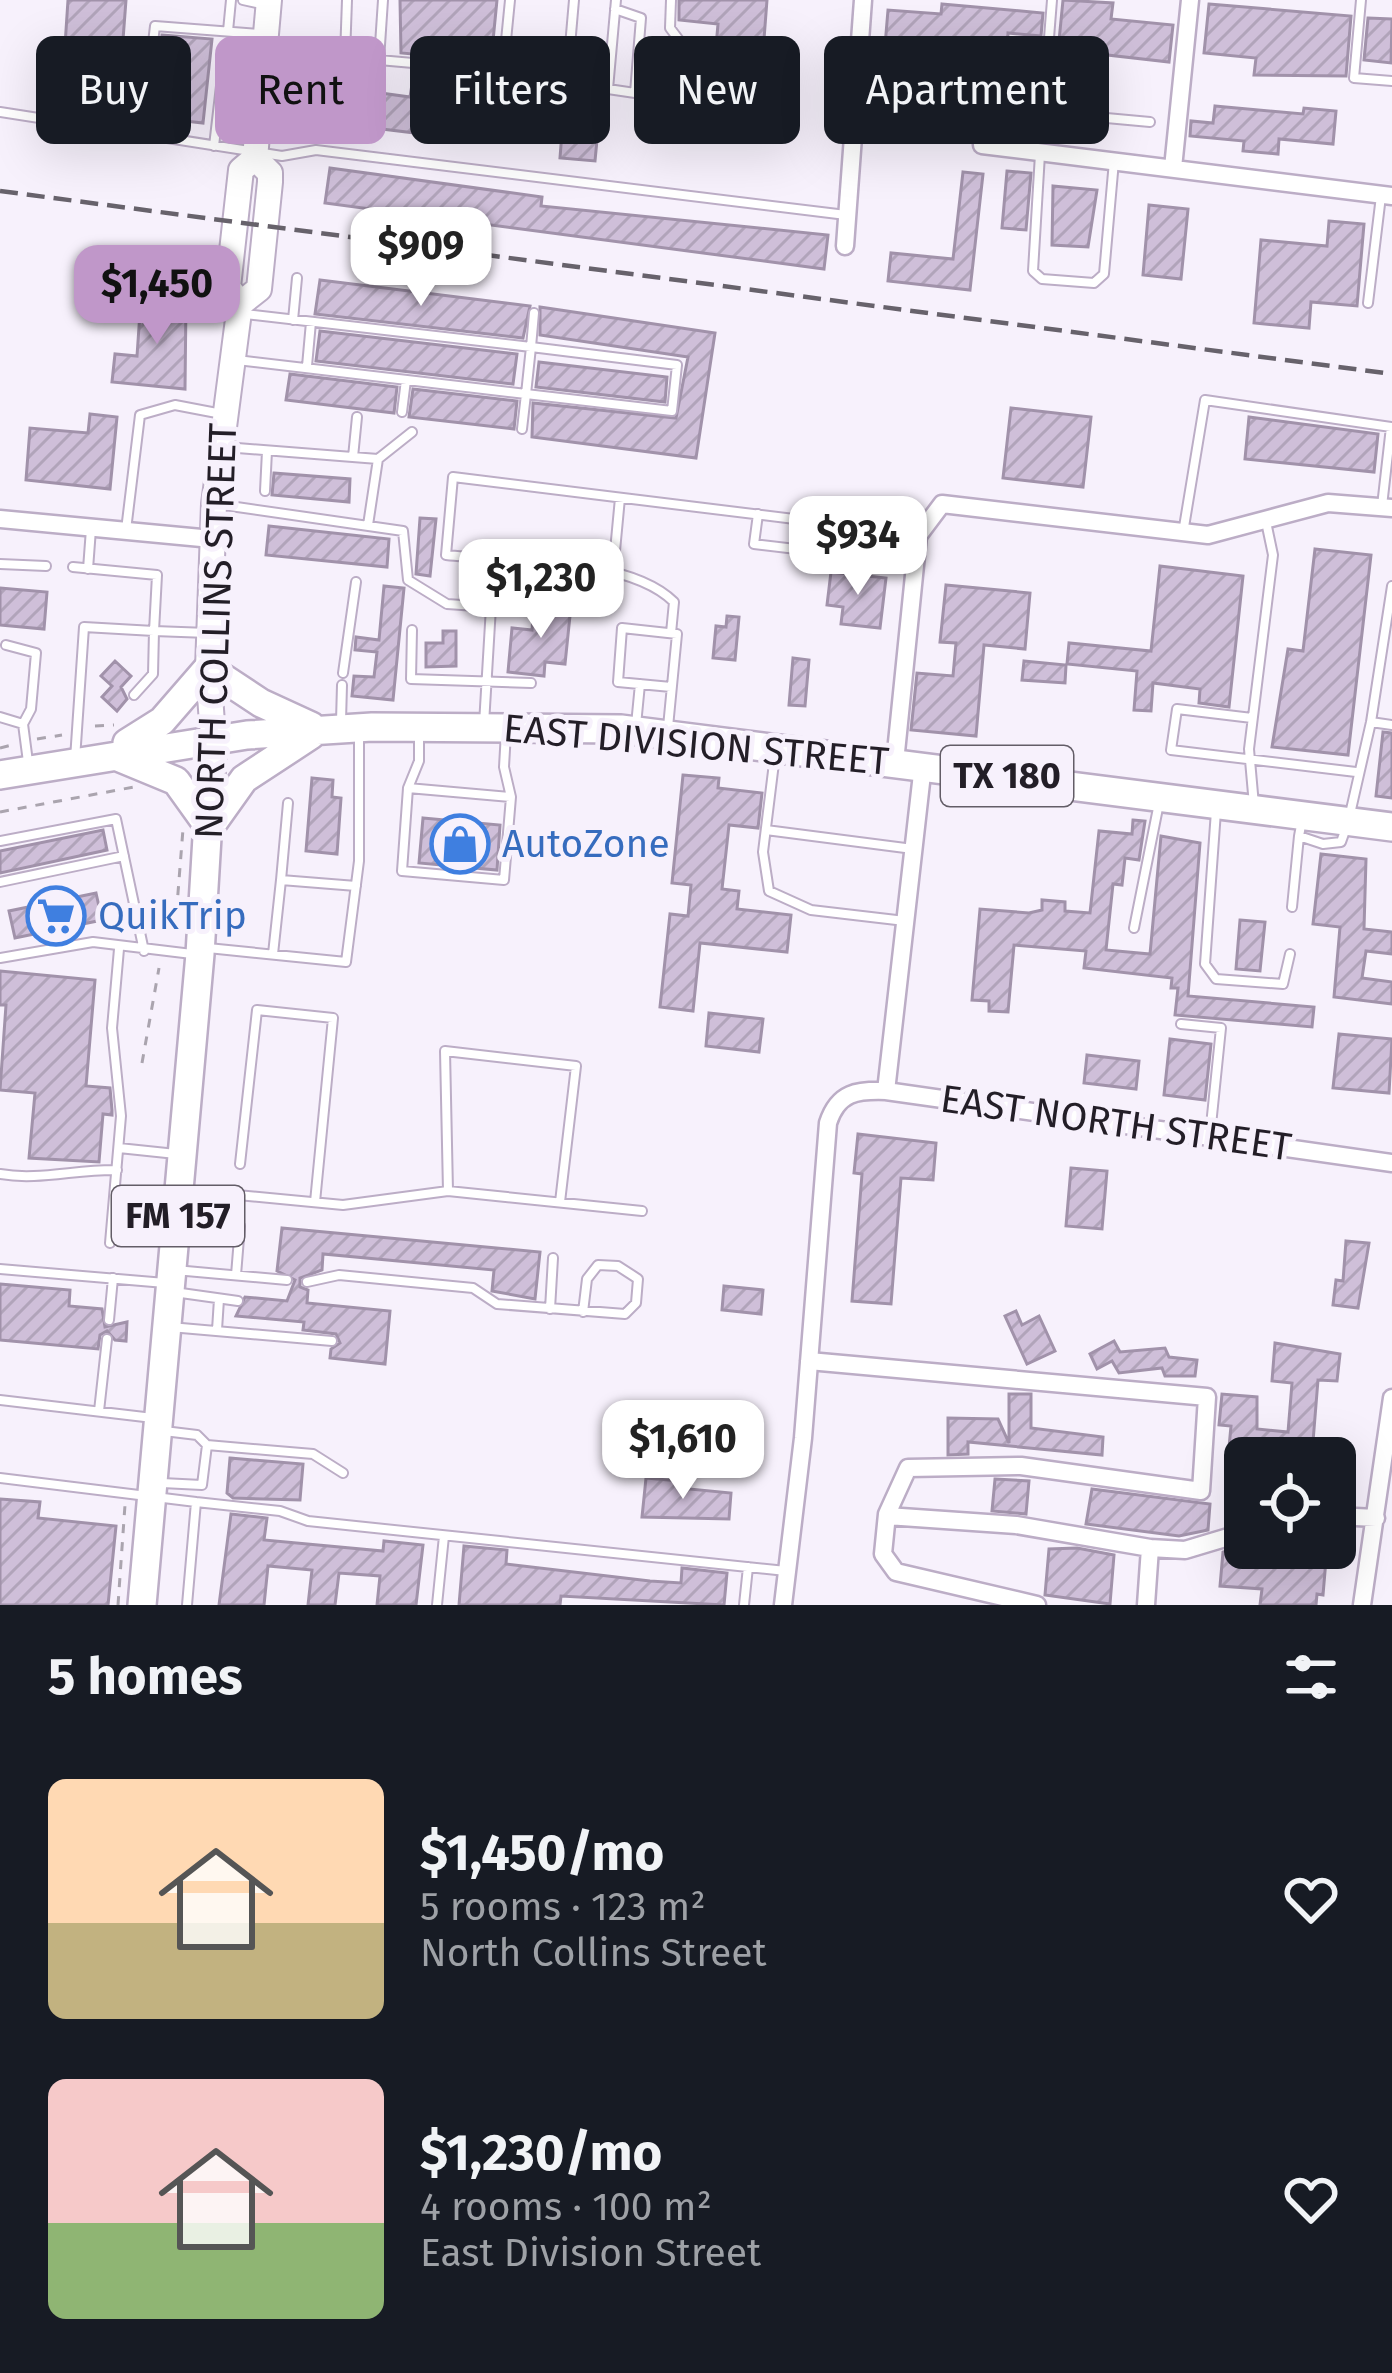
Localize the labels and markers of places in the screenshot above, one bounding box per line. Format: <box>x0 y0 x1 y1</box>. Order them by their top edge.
pin: $909 <box>350 207 492 309</box>
pin: $1,450 <box>59 245 255 347</box>
pin: $934 <box>787 496 929 598</box>
pin: $1,230 <box>443 539 639 641</box>
shop icon: AutoZone <box>429 813 491 875</box>
place label: AutoZone <box>502 821 670 867</box>
supermarket icon: QuikTrip <box>25 885 87 947</box>
place label: QuikTrip <box>98 893 247 939</box>
pin: $1,610 <box>585 1400 781 1502</box>

